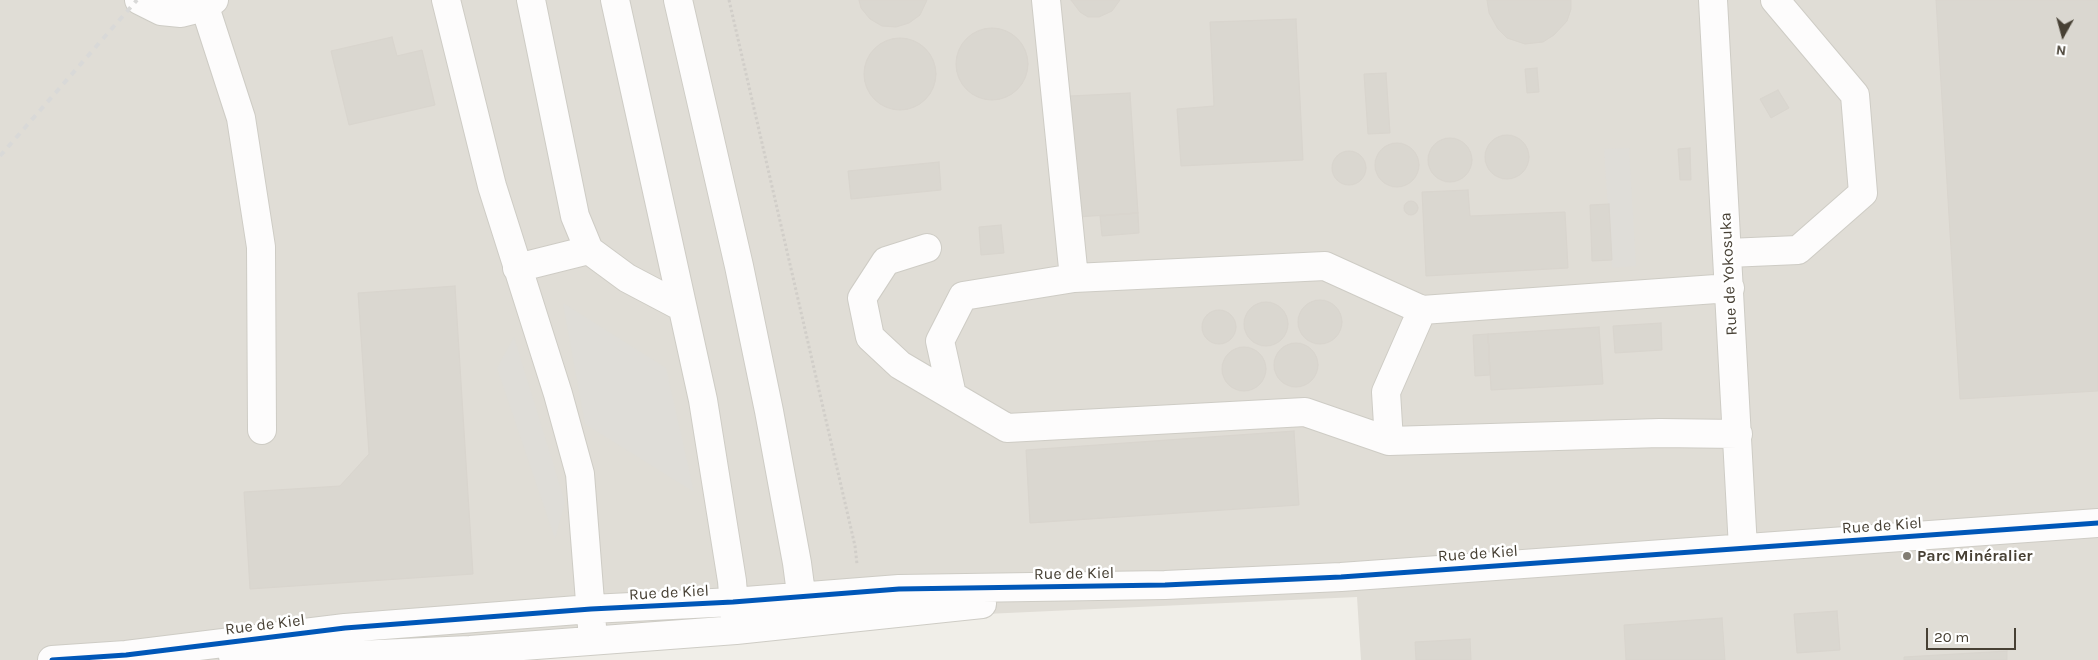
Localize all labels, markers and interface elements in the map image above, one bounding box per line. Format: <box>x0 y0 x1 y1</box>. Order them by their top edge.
north arrow <box>2038 10 2088 60</box>
text: N <box>2055 41 2067 59</box>
street label: Rue de Yokosuka <box>1716 212 1742 336</box>
street label: Rue de Kiel <box>1841 514 1923 538</box>
street label: Rue de Kiel <box>1437 542 1519 566</box>
place label: Parc Minéralier <box>1917 546 2033 566</box>
marker: Parc Minéralier <box>1901 550 1913 562</box>
street label: Rue de Kiel <box>1034 564 1114 584</box>
street label: Rue de Kiel <box>628 581 710 605</box>
street label: Rue de Kiel <box>224 611 306 639</box>
scale bar <box>1928 618 2018 650</box>
text: 20 m <box>1934 628 1969 646</box>

